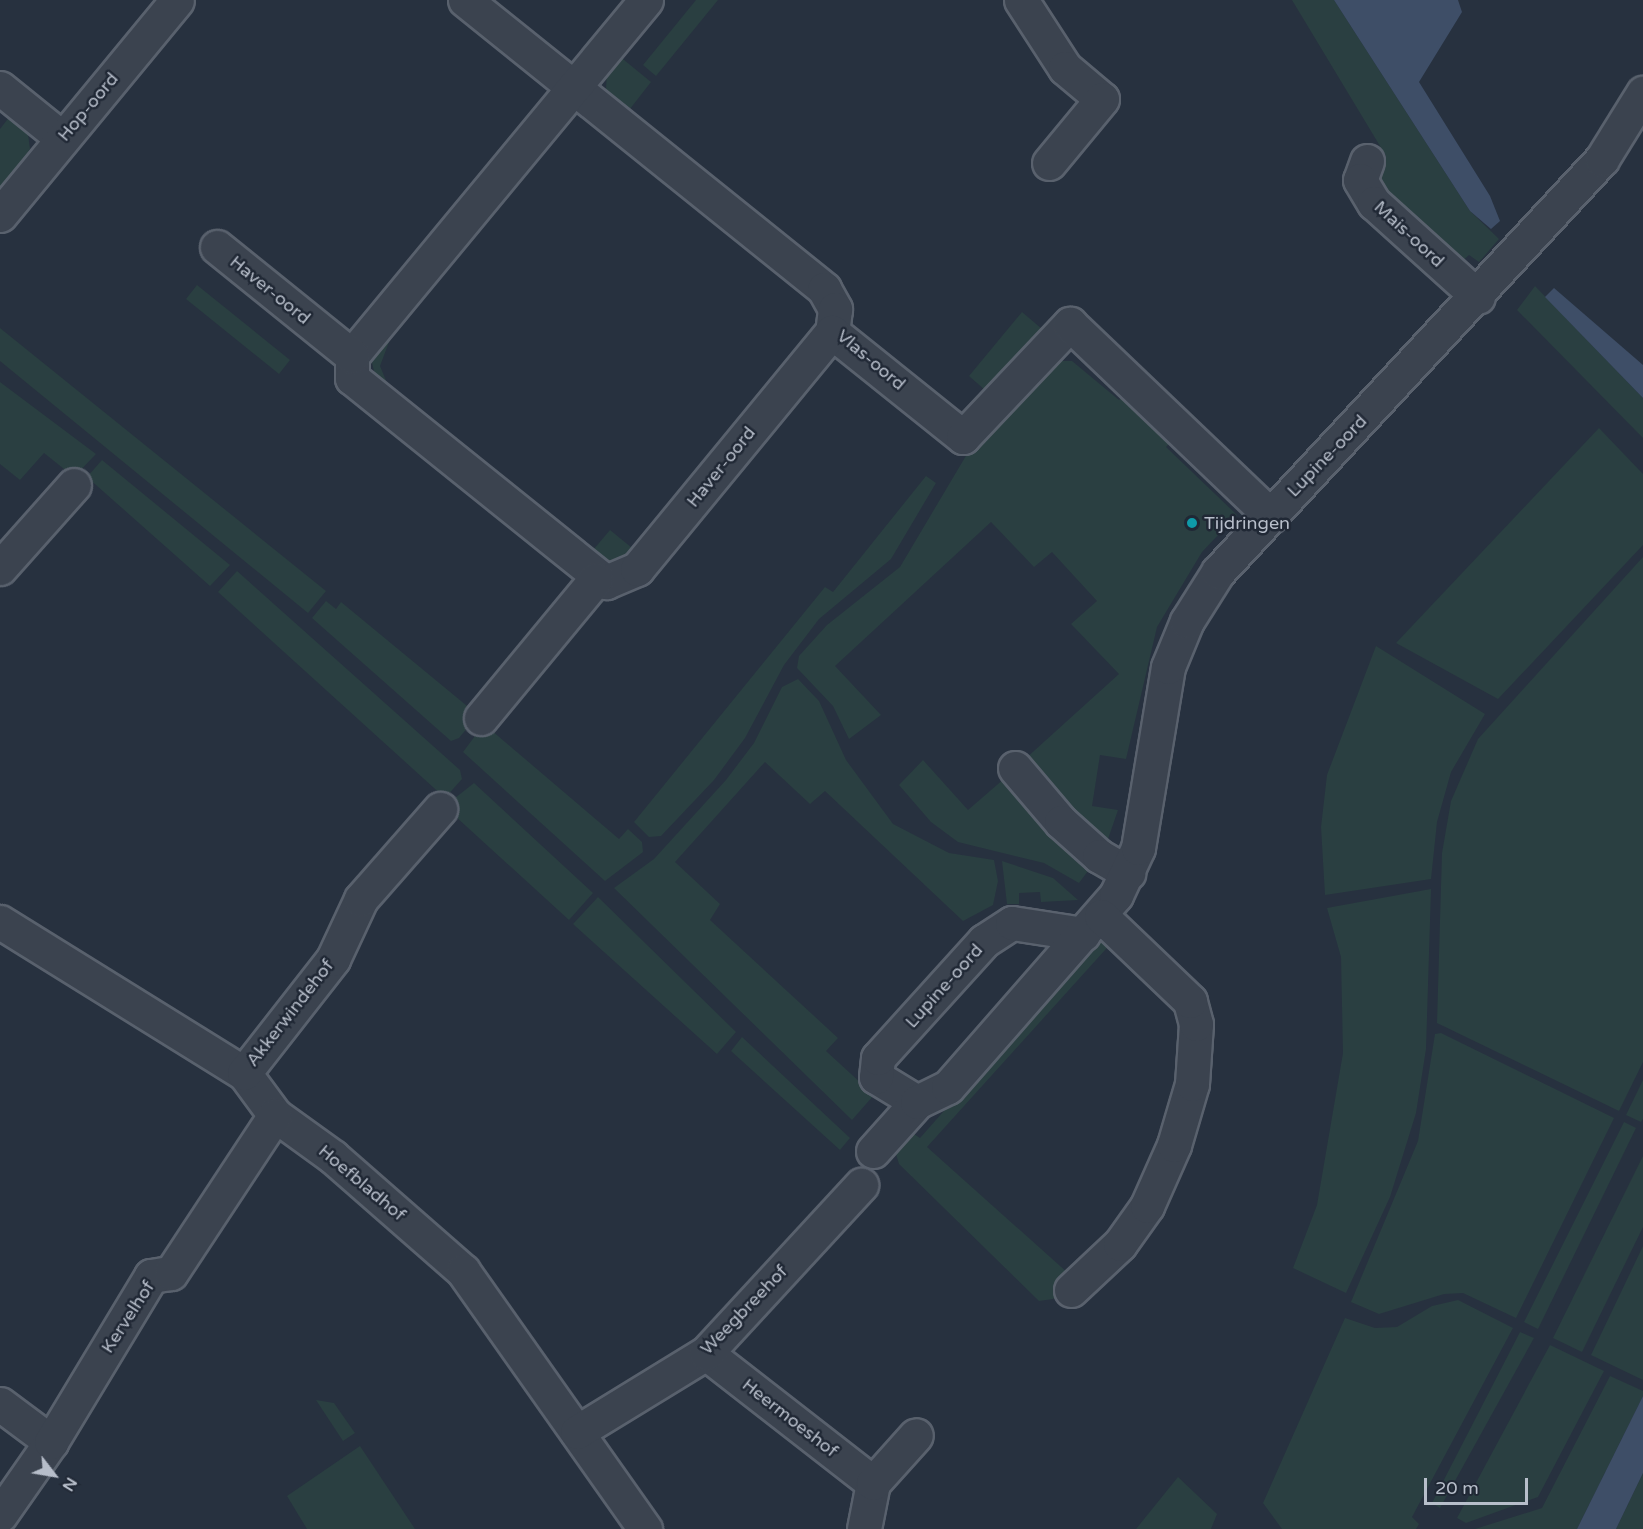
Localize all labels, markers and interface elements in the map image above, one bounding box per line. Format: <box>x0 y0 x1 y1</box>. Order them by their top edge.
street label: Hop-oord <box>53 68 123 146</box>
street label: Mais-oord <box>1370 196 1448 272</box>
street label: Haver-oord <box>225 251 315 329</box>
street label: Vlas-oord <box>832 325 910 395</box>
street label: Lupine-oord <box>1283 411 1371 501</box>
street label: Haver-oord <box>682 422 760 512</box>
place label: Tijdringen <box>1204 512 1290 534</box>
marker: Tijdringen <box>1185 516 1199 530</box>
street label: Lupine-oord <box>901 940 987 1032</box>
street label: Akkerwindehof <box>242 955 338 1071</box>
street label: Hoefbladhof <box>314 1140 410 1226</box>
street label: Weegbreehof <box>696 1261 792 1359</box>
street label: Kervelhof <box>97 1277 159 1357</box>
street label: Heermoeshof <box>738 1374 842 1462</box>
north arrow <box>24 1445 84 1505</box>
scale bar <box>1427 1466 1530 1504</box>
text: N <box>58 1474 81 1495</box>
text: 20 m <box>1435 1477 1479 1499</box>

